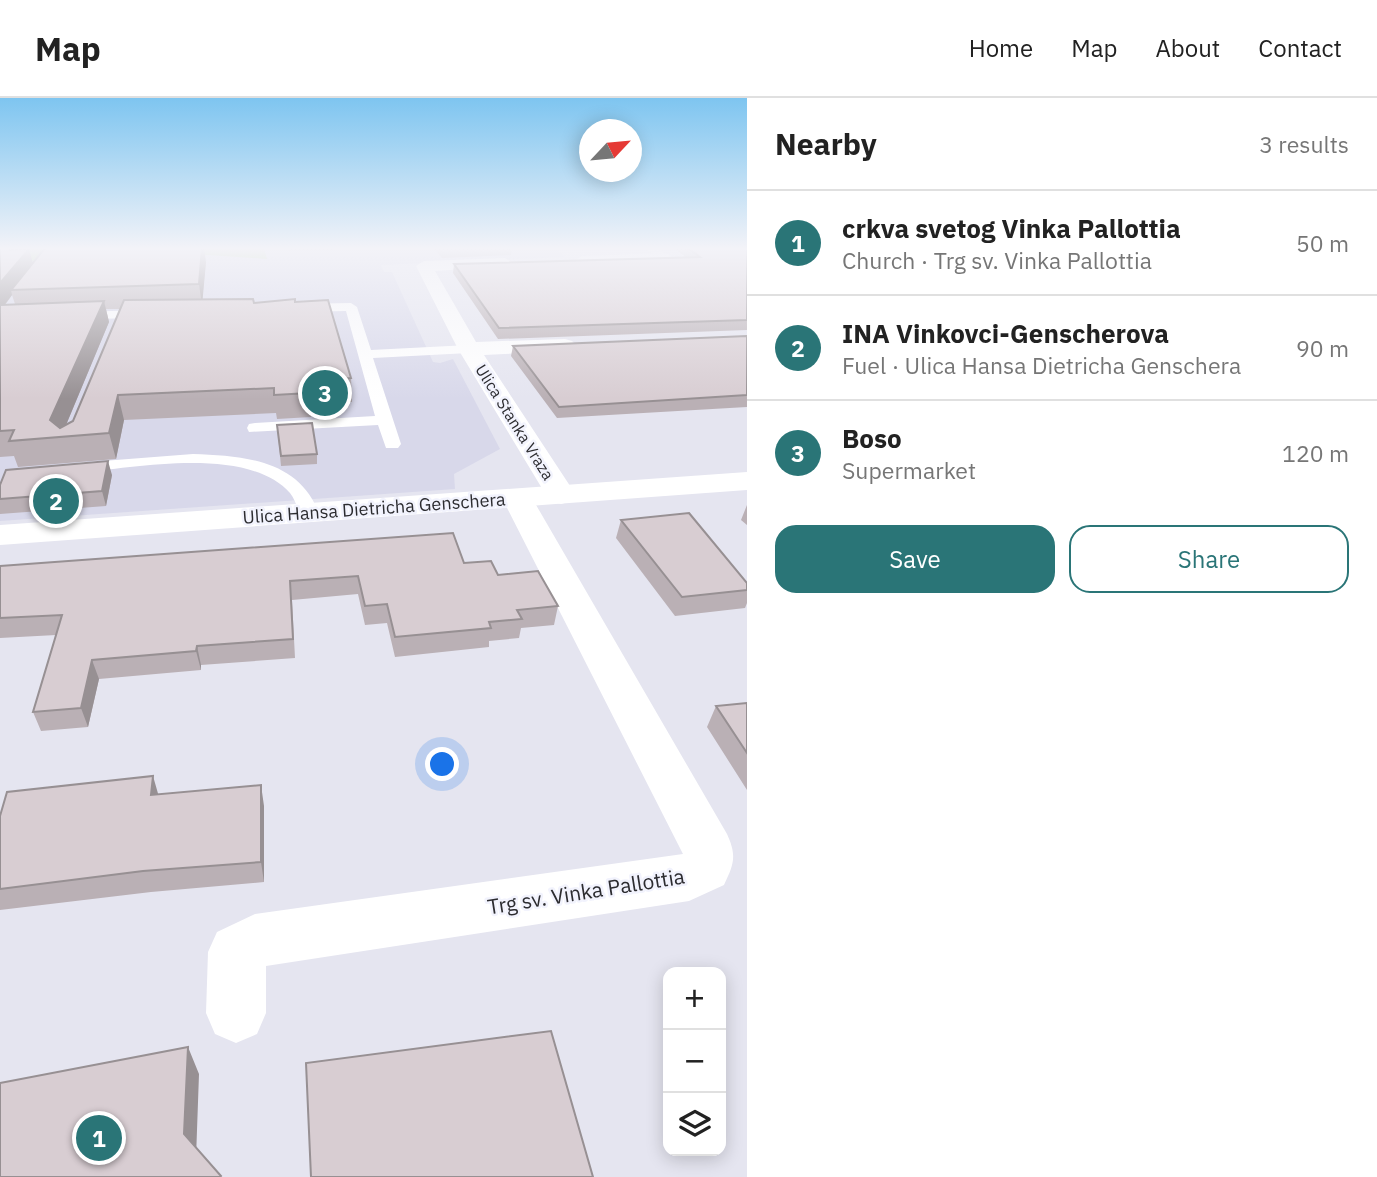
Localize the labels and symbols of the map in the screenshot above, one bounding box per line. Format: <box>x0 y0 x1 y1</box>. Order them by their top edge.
north arrow <box>579 119 642 182</box>
street label: Ulica Stanka Vraza <box>471 360 559 484</box>
pin: 3 <box>302 367 348 419</box>
pin: 2 <box>33 475 79 527</box>
street label: Ulica Hansa Dietricha Genschera <box>242 487 507 529</box>
your location <box>425 747 459 781</box>
street label: Trg sv. Vinka Pallottia <box>485 862 687 920</box>
pin: 1 <box>76 1112 122 1164</box>

